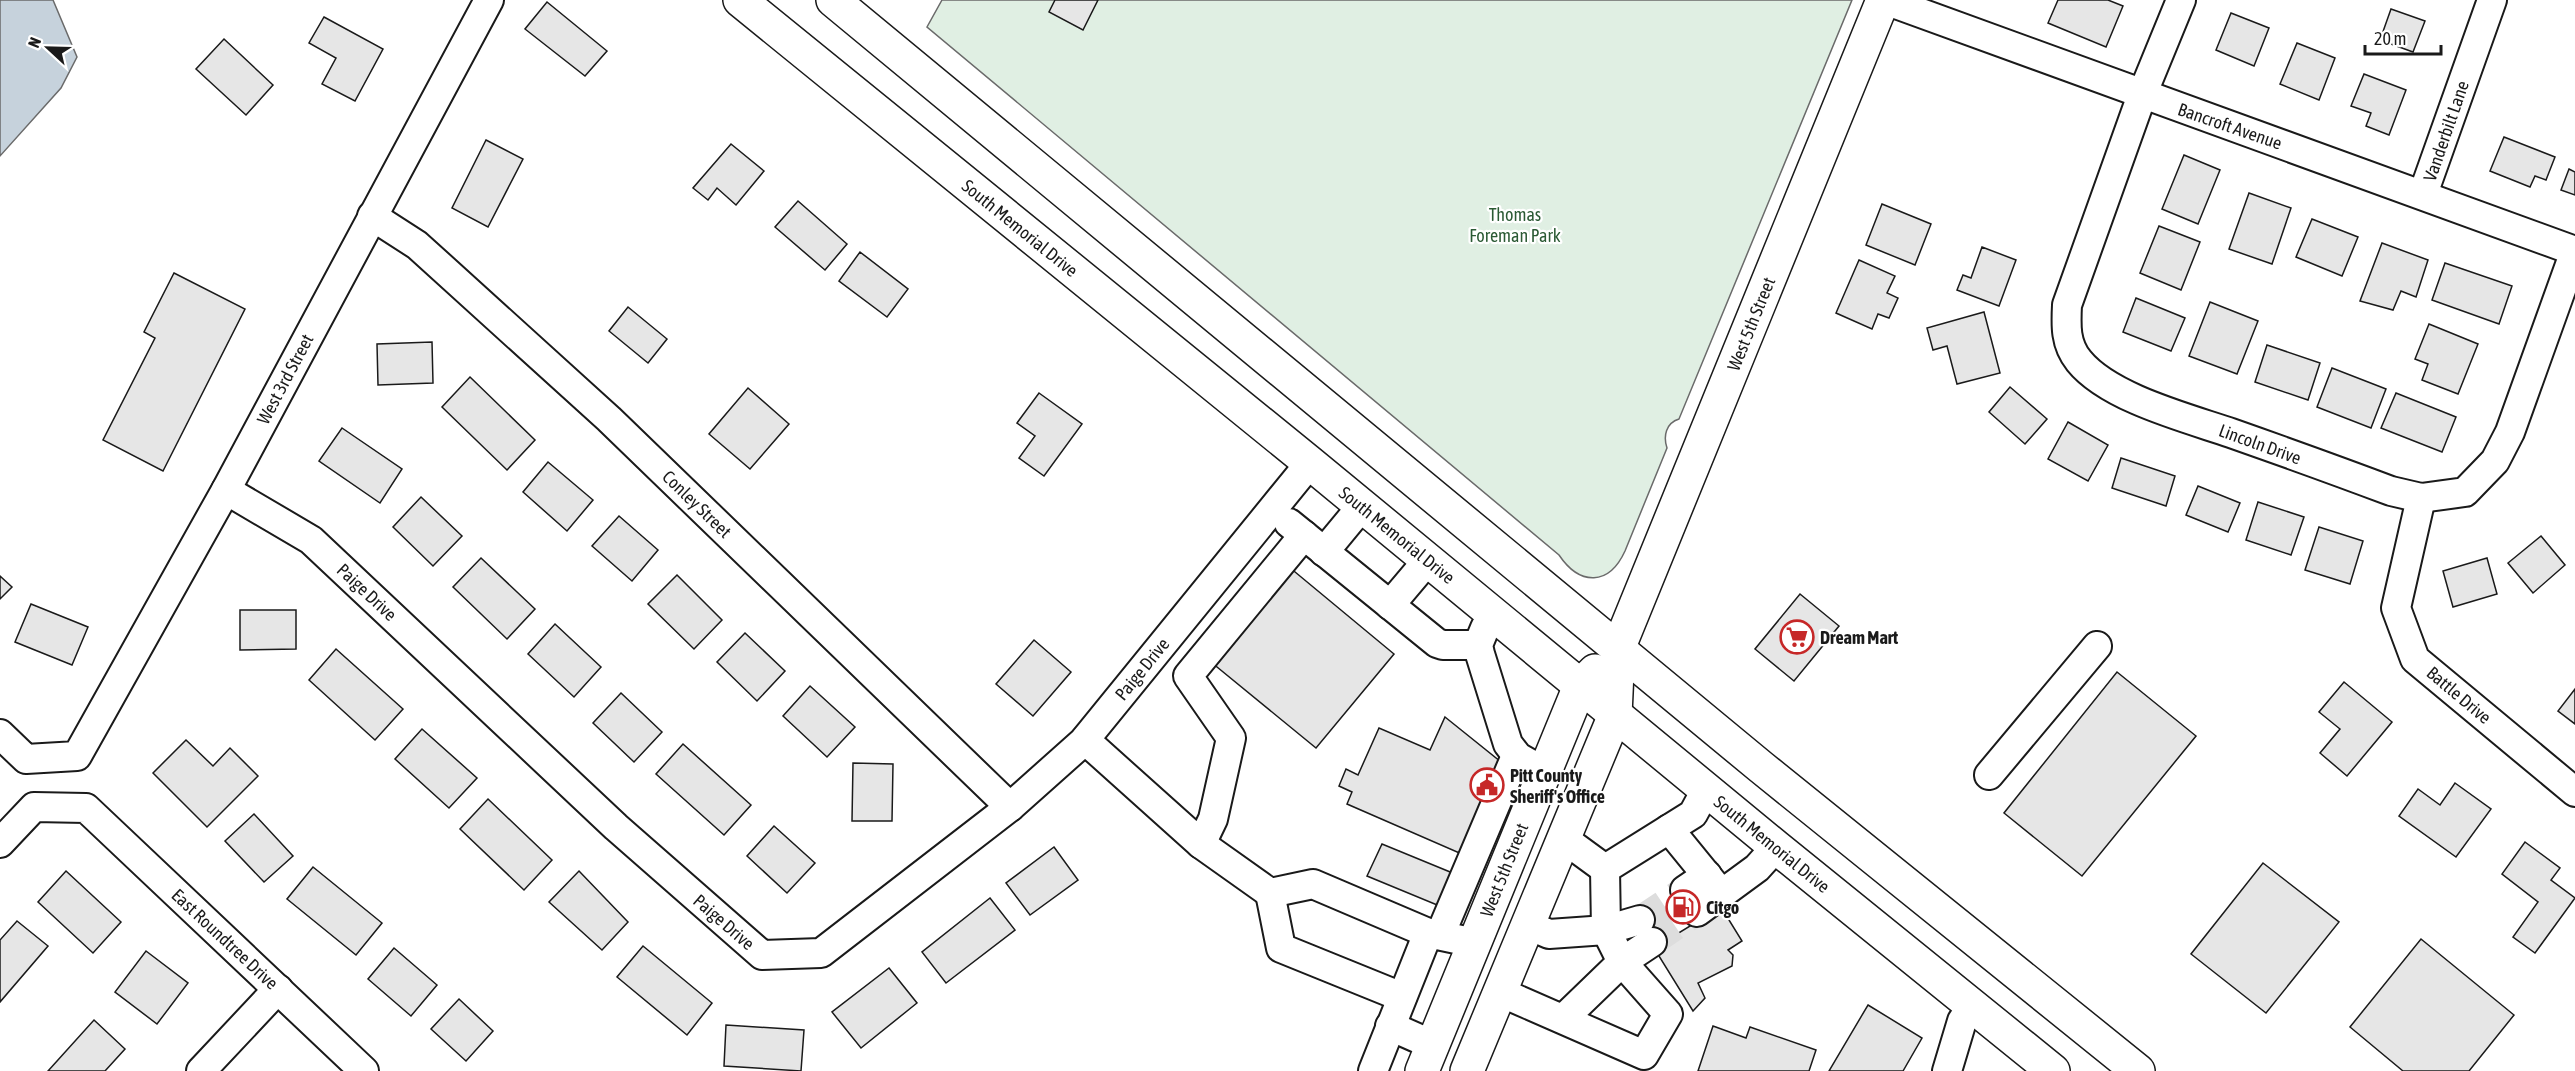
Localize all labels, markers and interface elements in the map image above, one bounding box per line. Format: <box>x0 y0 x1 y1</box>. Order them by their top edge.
north arrow <box>18 18 78 78</box>
scale bar <box>2365 18 2442 56</box>
text: 20 m <box>2374 28 2406 49</box>
text: N <box>24 35 44 50</box>
street label: Vanderbilt Lane <box>2419 78 2473 184</box>
street label: Bancroft Avenue <box>2175 98 2285 154</box>
street label: South Memorial Drive <box>958 175 1082 281</box>
park label: Thomas Foreman Park <box>1469 204 1561 246</box>
street label: West 5th Street <box>1723 274 1779 374</box>
street label: West 3rd Street <box>253 330 317 428</box>
street label: Lincoln Drive <box>2216 419 2304 469</box>
street label: Conley Street <box>658 466 736 542</box>
street label: South Memorial Drive <box>1335 482 1459 588</box>
street label: Paige Drive <box>333 559 401 625</box>
supermarket icon: Dream Mart <box>1779 619 1815 655</box>
place label: Dream Mart <box>1820 627 1899 648</box>
street label: Paige Drive <box>1111 634 1173 704</box>
street label: Battle Drive <box>2423 662 2495 728</box>
place label: Pitt County Sheriff's Office <box>1510 765 1605 807</box>
public building icon: Pitt County Sheriff's Office <box>1469 767 1505 803</box>
street label: South Memorial Drive <box>1710 791 1834 897</box>
street label: West 5th Street <box>1476 820 1532 920</box>
street label: East Roundtree Drive <box>168 884 282 994</box>
fuel station icon: Citgo <box>1665 889 1701 925</box>
street label: Paige Drive <box>689 890 759 954</box>
place label: Citgo <box>1706 897 1739 918</box>

